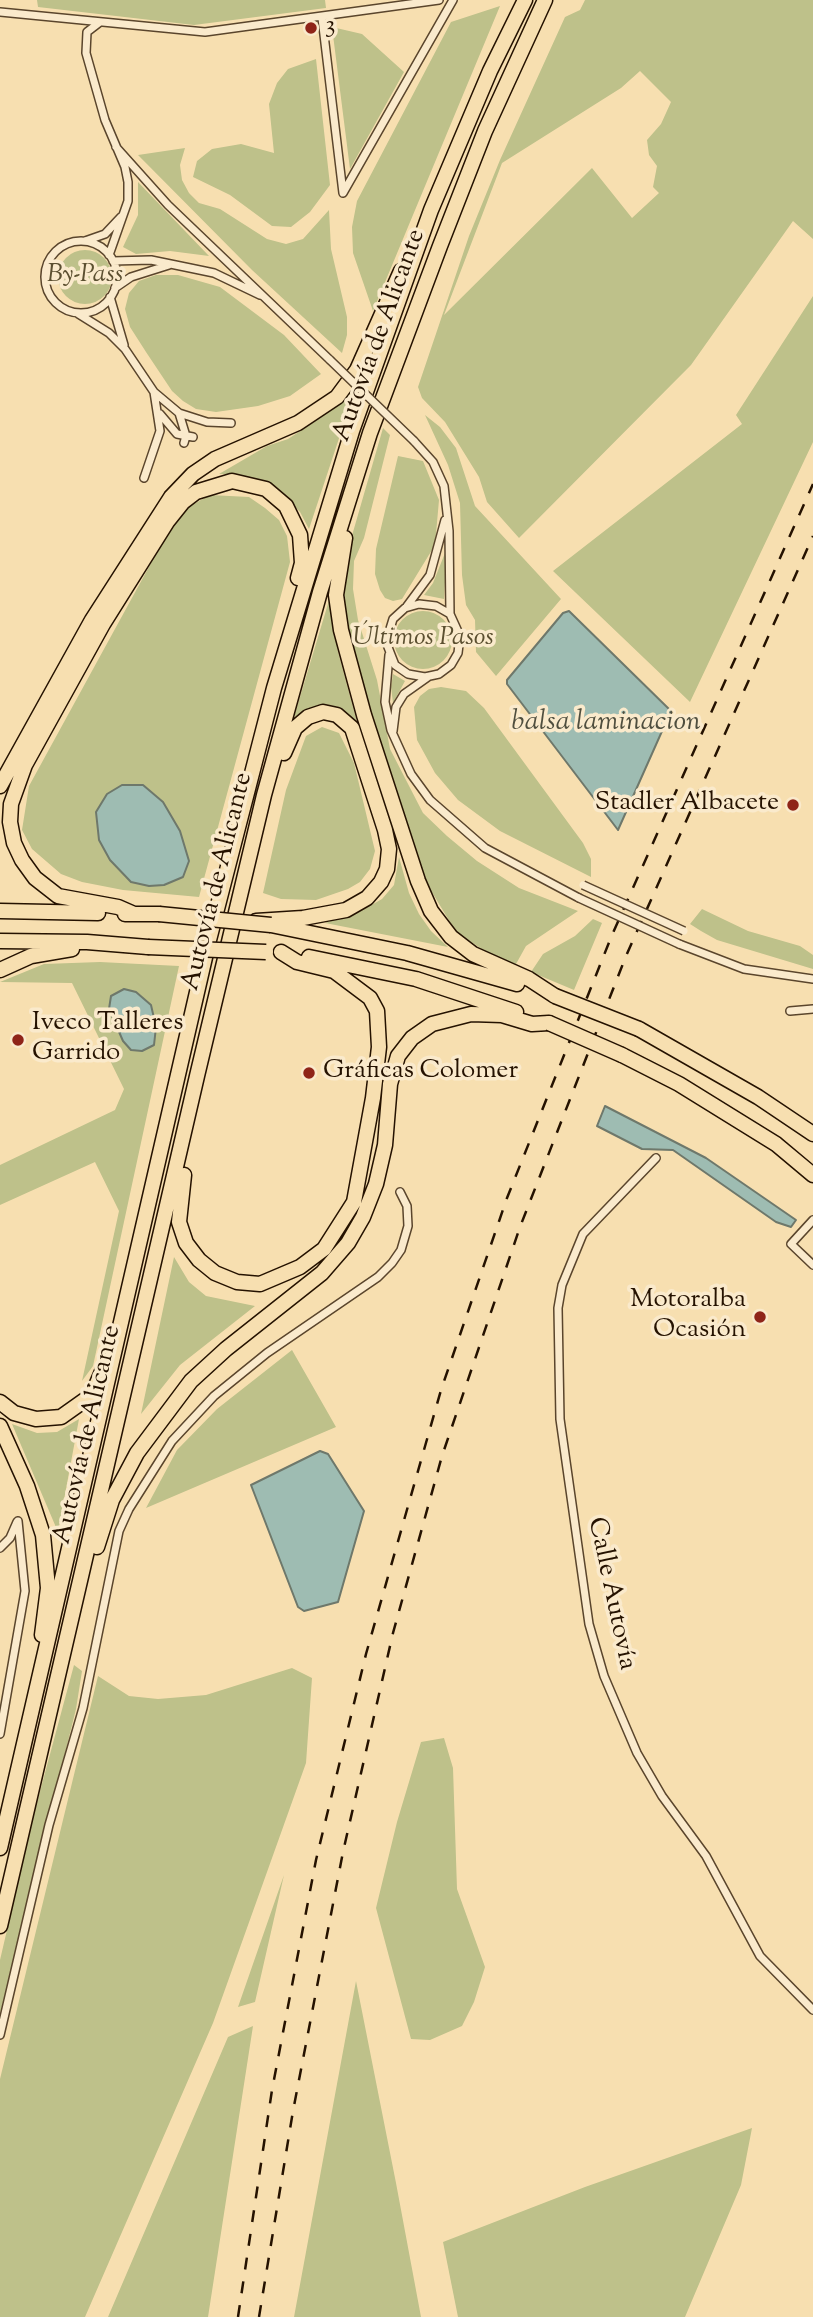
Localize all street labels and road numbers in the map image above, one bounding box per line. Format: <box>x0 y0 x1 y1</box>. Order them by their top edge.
street label: Autovía de Alicante <box>328 226 434 446</box>
street label: Autovía de Alicante <box>177 770 261 994</box>
street label: Autovía de Alicante <box>49 1323 129 1547</box>
street label: Calle Autovía <box>579 1515 641 1673</box>

